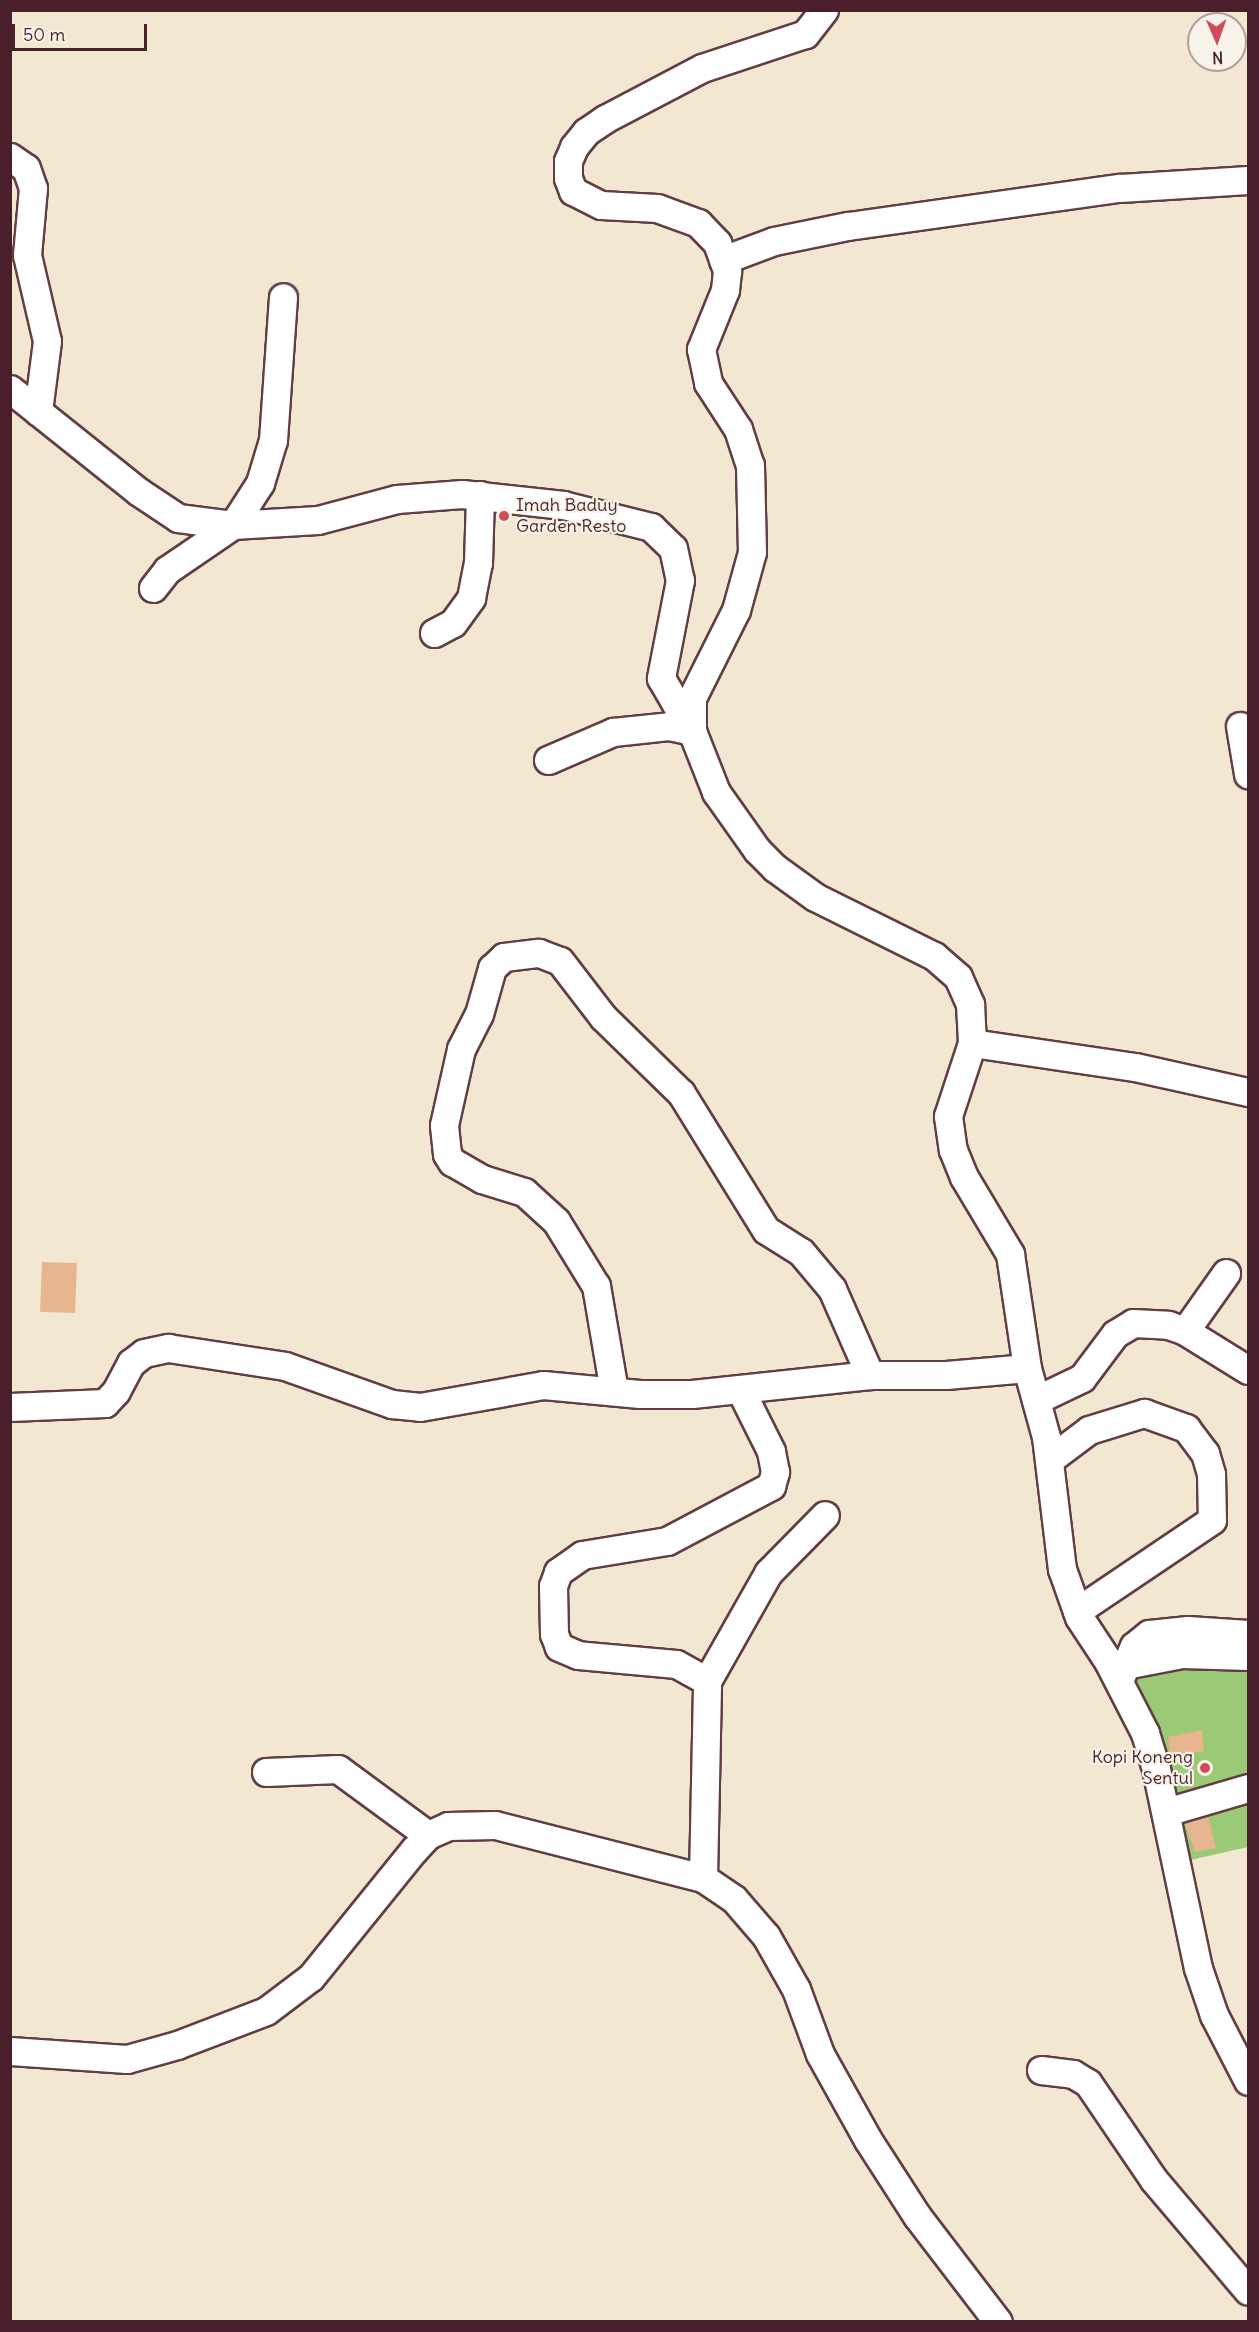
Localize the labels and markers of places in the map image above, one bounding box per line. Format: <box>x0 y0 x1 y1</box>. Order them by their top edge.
place label: Imah Baduy Garden Resto <box>516 495 626 538</box>
marker: Imah Baduy Garden Resto <box>497 509 511 523</box>
place label: Kopi Koneng Sentul <box>1092 1747 1193 1790</box>
marker: Kopi Koneng Sentul <box>1198 1761 1212 1775</box>

